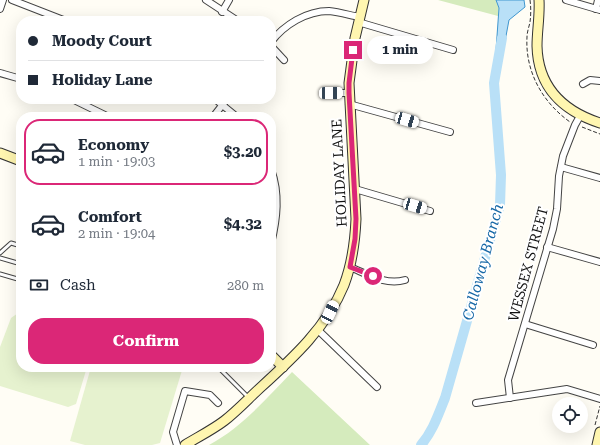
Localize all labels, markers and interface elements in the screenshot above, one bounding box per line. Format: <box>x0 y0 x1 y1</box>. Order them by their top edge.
text: Moody Court <box>52 32 152 50</box>
callout: 1 min <box>367 36 433 64</box>
route end <box>344 41 362 59</box>
text: 1 min <box>382 42 418 57</box>
text: Holiday Lane <box>52 71 153 89</box>
car <box>319 87 343 99</box>
car <box>394 111 420 129</box>
street label: HOLIDAY LANE <box>328 119 350 227</box>
icon: car <box>30 134 66 170</box>
text: Economy <box>78 136 149 154</box>
text: $3.20 <box>224 143 262 161</box>
text: 1 min · 19:03 <box>78 154 155 169</box>
car <box>402 197 428 215</box>
water label: Calloway Branch <box>459 202 507 322</box>
street label: WESSEX STREET <box>505 205 551 323</box>
icon: car <box>30 206 66 242</box>
text: Comfort <box>78 208 142 226</box>
text: $4.32 <box>224 215 262 233</box>
text: 2 min · 19:04 <box>78 226 155 241</box>
route start <box>364 267 382 285</box>
icon: cash <box>28 274 50 296</box>
text: Cash <box>60 276 96 294</box>
text: 280 m <box>227 278 264 293</box>
car <box>319 299 341 325</box>
button: Confirm <box>28 318 264 364</box>
map controls <box>552 397 588 433</box>
button: locate <box>552 397 588 433</box>

